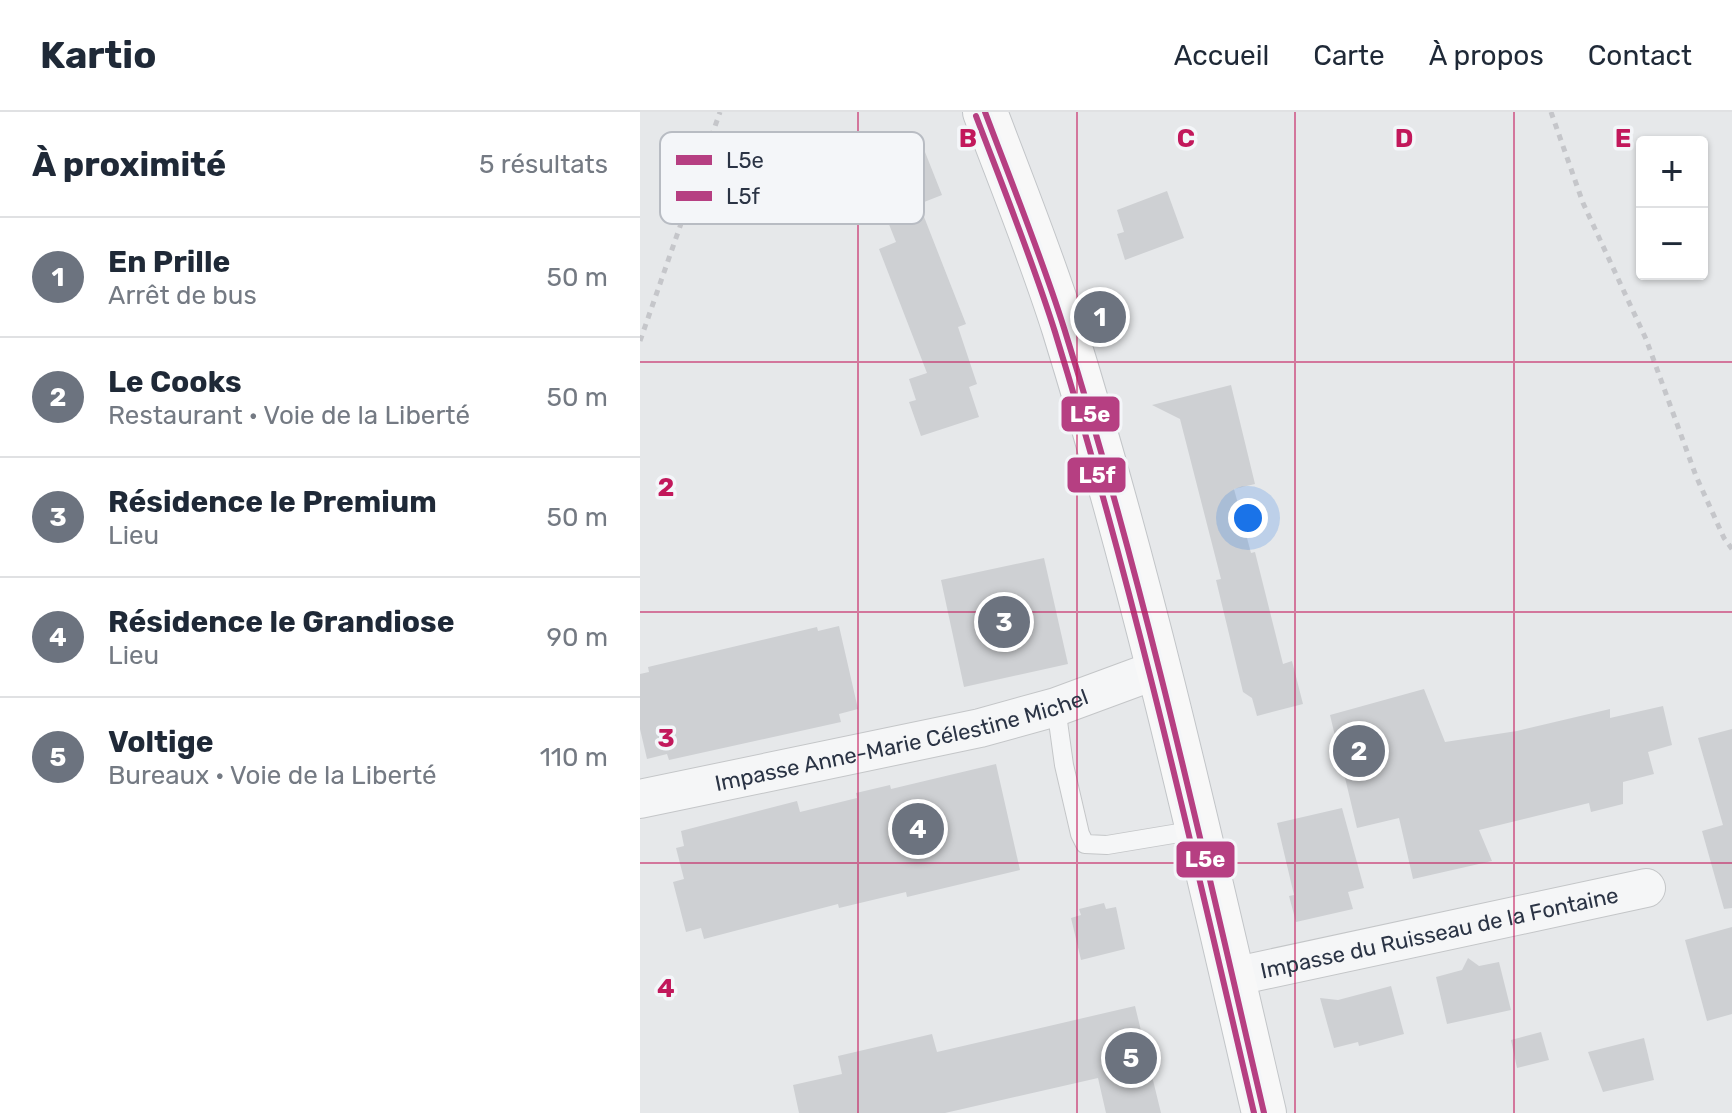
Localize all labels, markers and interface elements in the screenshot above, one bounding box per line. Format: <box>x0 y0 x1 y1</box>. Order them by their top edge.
text: Kartio <box>40 32 156 78</box>
text: Accueil <box>1174 39 1269 72</box>
text: Carte <box>1313 39 1385 72</box>
text: À propos <box>1429 39 1544 72</box>
text: Contact <box>1588 39 1692 72</box>
text: B <box>959 123 977 154</box>
text: C <box>1177 123 1195 154</box>
text: D <box>1395 123 1413 154</box>
text: E <box>1615 123 1631 154</box>
legend <box>660 132 924 224</box>
map controls <box>1636 136 1708 280</box>
button: + <box>1636 136 1708 208</box>
text: À proximité <box>32 144 226 185</box>
text: L5e <box>726 147 764 174</box>
text: 5 résultats <box>479 149 608 180</box>
text: L5f <box>726 183 760 210</box>
button: − <box>1636 208 1708 280</box>
text: En Prille <box>108 244 230 280</box>
text: 1 <box>52 262 64 293</box>
text: 50 m <box>547 262 608 293</box>
text: Arrêt de bus <box>108 280 257 311</box>
pin: 1 <box>1074 287 1126 347</box>
text: Le Cooks <box>108 364 242 400</box>
text: 2 <box>50 382 66 413</box>
text: 50 m <box>547 382 608 413</box>
line badge: L5e <box>1060 395 1121 433</box>
text: Restaurant · Voie de la Liberté <box>108 400 470 431</box>
text: L5e <box>1070 401 1110 428</box>
line badge: L5f <box>1066 456 1127 494</box>
text: L5f <box>1078 462 1116 489</box>
text: 2 <box>658 472 674 503</box>
text: Résidence le Premium <box>108 484 437 520</box>
your location <box>1228 498 1268 538</box>
text: 3 <box>49 502 67 533</box>
text: 50 m <box>547 502 608 533</box>
text: Lieu <box>108 520 159 551</box>
pin: 3 <box>978 592 1030 652</box>
text: Résidence le Grandiose <box>108 604 454 640</box>
text: 4 <box>49 622 67 653</box>
text: 90 m <box>547 622 608 653</box>
text: Lieu <box>108 640 159 671</box>
street label: Impasse Anne-Marie Célestine Michel <box>712 683 1092 797</box>
pin: 2 <box>1333 721 1385 781</box>
text: 3 <box>657 723 675 754</box>
text: Voltige <box>108 724 214 760</box>
text: 5 <box>50 742 66 773</box>
text: 110 m <box>540 742 608 773</box>
text: Bureaux · Voie de la Liberté <box>108 760 437 791</box>
pin: 4 <box>892 799 944 859</box>
line badge: L5e <box>1175 840 1236 879</box>
text: L5e <box>1185 846 1225 873</box>
street label: Impasse du Ruisseau de la Fontaine <box>1258 881 1621 984</box>
text: 4 <box>657 973 675 1004</box>
pin: 5 <box>1105 1028 1157 1088</box>

